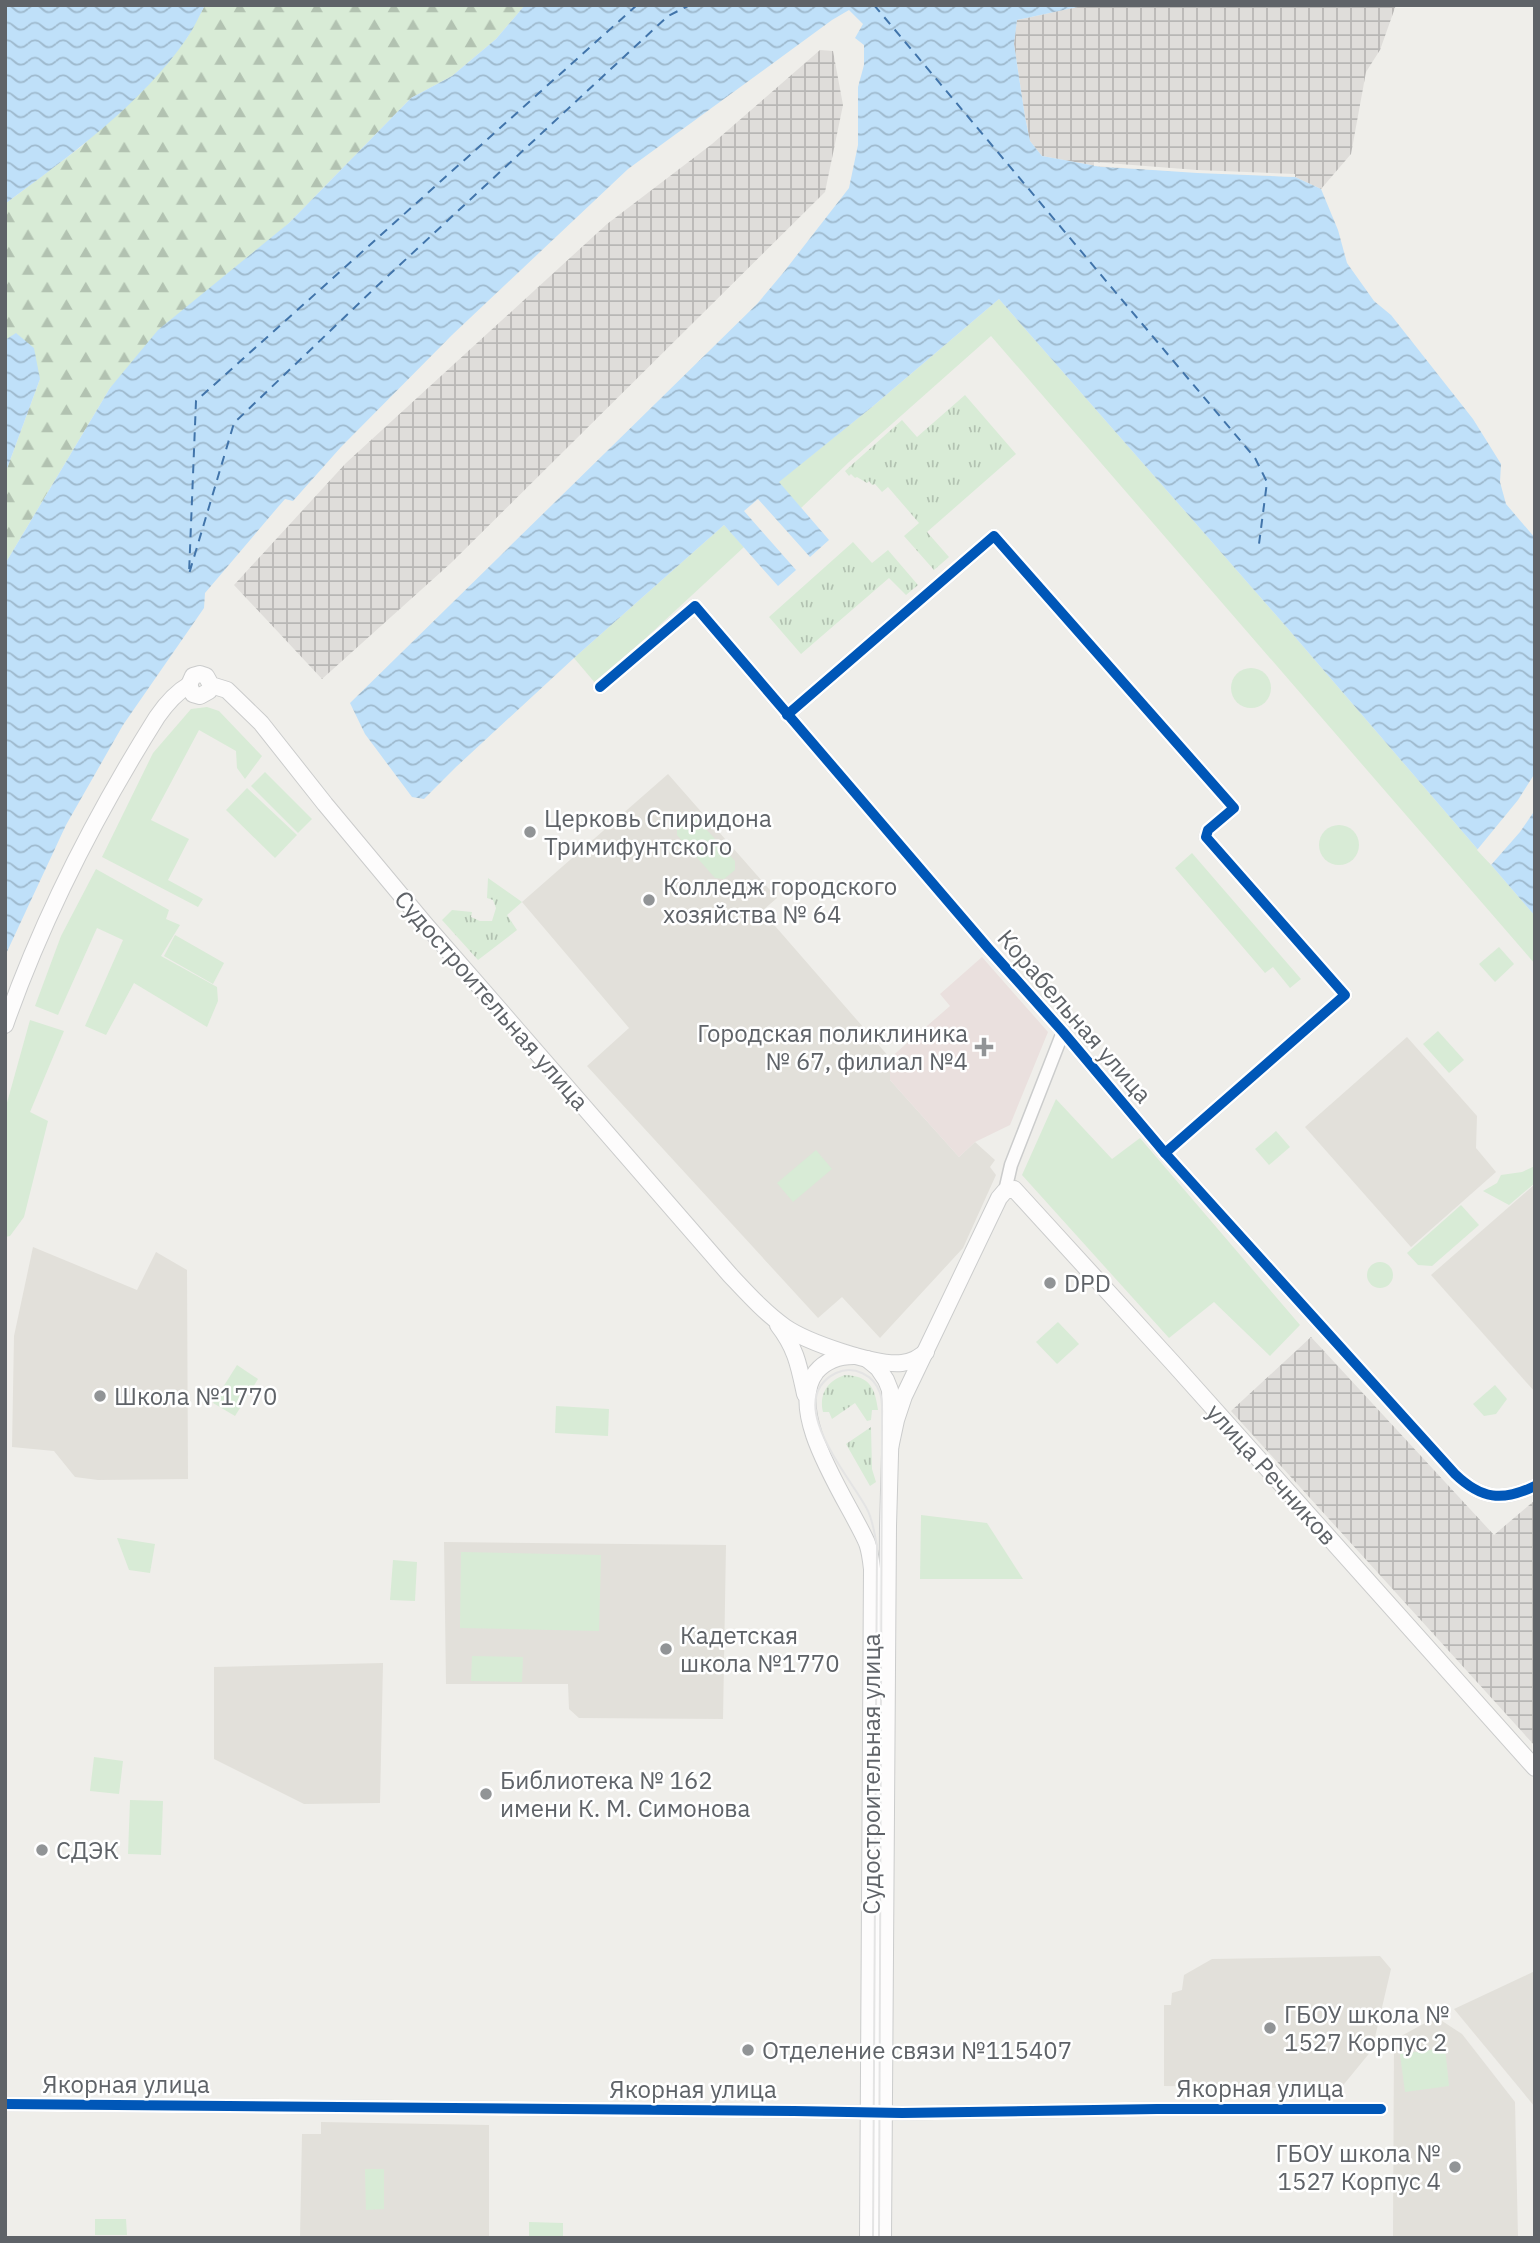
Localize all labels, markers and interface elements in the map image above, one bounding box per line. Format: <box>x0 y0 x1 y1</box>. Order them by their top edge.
place label: Церковь Спиридона Тримифунтского <box>544 802 772 862</box>
marker: Церковь Спиридона Тримифунтского <box>522 824 538 840</box>
place label: Колледж городского хозяйства № 64 <box>663 870 897 930</box>
street label: Судостроительная улица <box>388 883 596 1117</box>
marker: Колледж городского хозяйства № 64 <box>641 892 657 908</box>
street label: Корабельная улица <box>991 922 1159 1110</box>
place label: Городская поликлиника № 67, филиал №4 <box>697 1017 968 1077</box>
marker: Городская поликлиника № 67, филиал №4 <box>974 1037 994 1057</box>
place label: DPD <box>1064 1267 1111 1299</box>
marker: DPD <box>1042 1275 1058 1291</box>
place label: Школа №1770 <box>114 1380 277 1412</box>
marker: Школа №1770 <box>92 1388 108 1404</box>
street label: улица Речников <box>1200 1396 1344 1552</box>
place label: Кадетская школа №1770 <box>680 1619 840 1679</box>
street label: Судостроительная улица <box>855 1633 887 1915</box>
marker: Кадетская школа №1770 <box>658 1641 674 1657</box>
place label: Библиотека № 162 имени К. М. Симонова <box>500 1764 751 1824</box>
marker: Библиотека № 162 имени К. М. Симонова <box>478 1786 494 1802</box>
place label: СДЭК <box>56 1834 119 1866</box>
marker: СДЭК <box>34 1842 50 1858</box>
place label: ГБОУ школа № 1527 Корпус 2 <box>1284 1998 1450 2058</box>
marker: ГБОУ школа № 1527 Корпус 2 <box>1262 2020 1278 2036</box>
place label: Отделение связи №115407 <box>762 2034 1072 2066</box>
marker: Отделение связи №115407 <box>740 2042 756 2058</box>
street label: Якорная улица <box>42 2068 210 2100</box>
street label: Якорная улица <box>1176 2072 1344 2104</box>
street label: Якорная улица <box>609 2073 777 2105</box>
place label: ГБОУ школа № 1527 Корпус 4 <box>1275 2137 1441 2197</box>
marker: ГБОУ школа № 1527 Корпус 4 <box>1447 2159 1463 2175</box>

